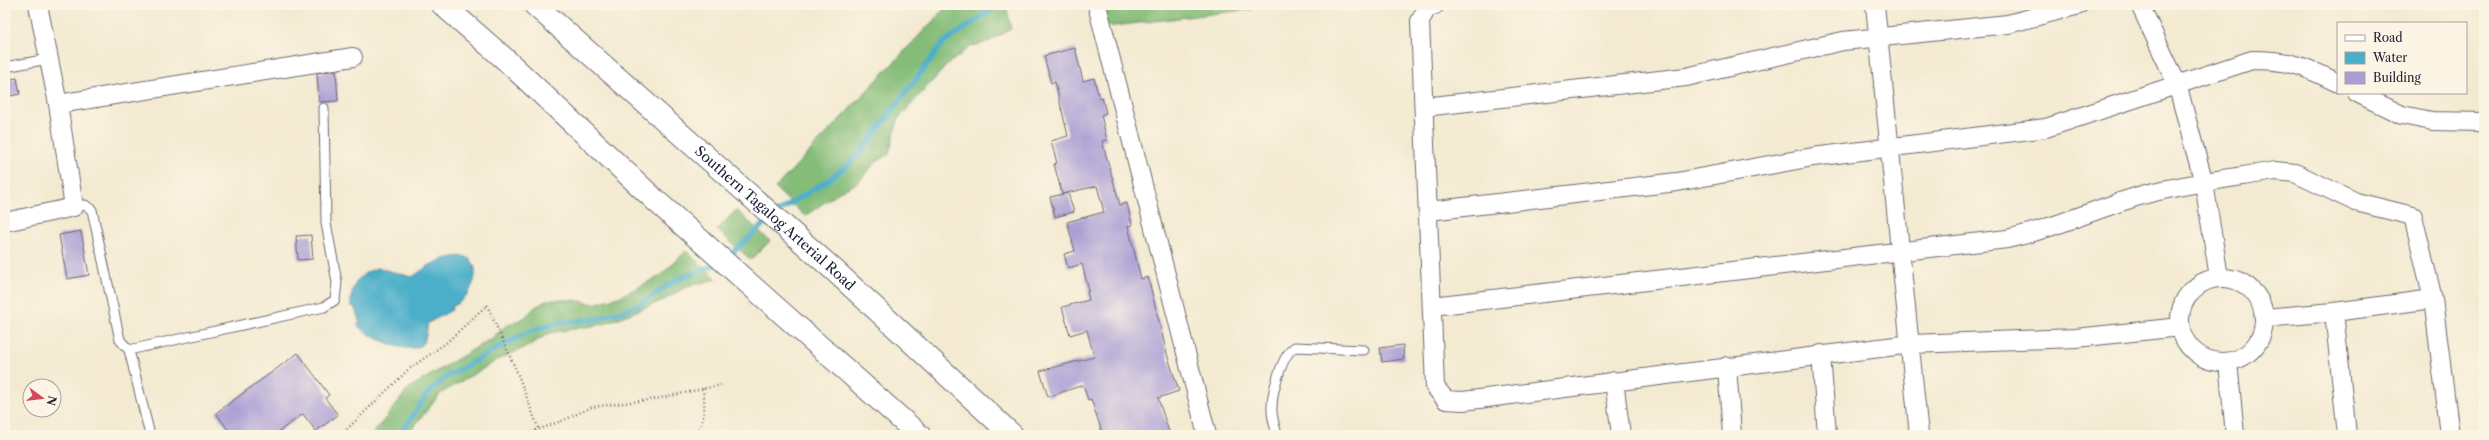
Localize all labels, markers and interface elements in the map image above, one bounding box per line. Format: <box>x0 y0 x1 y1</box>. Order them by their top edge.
legend <box>2337 22 2467 94</box>
text: Road <box>2373 30 2403 45</box>
text: Water <box>2372 50 2407 65</box>
text: Building <box>2373 70 2421 85</box>
street label: Southern Tagalog Arterial Road <box>691 142 859 295</box>
north arrow <box>22 378 62 418</box>
text: N <box>44 394 60 407</box>

